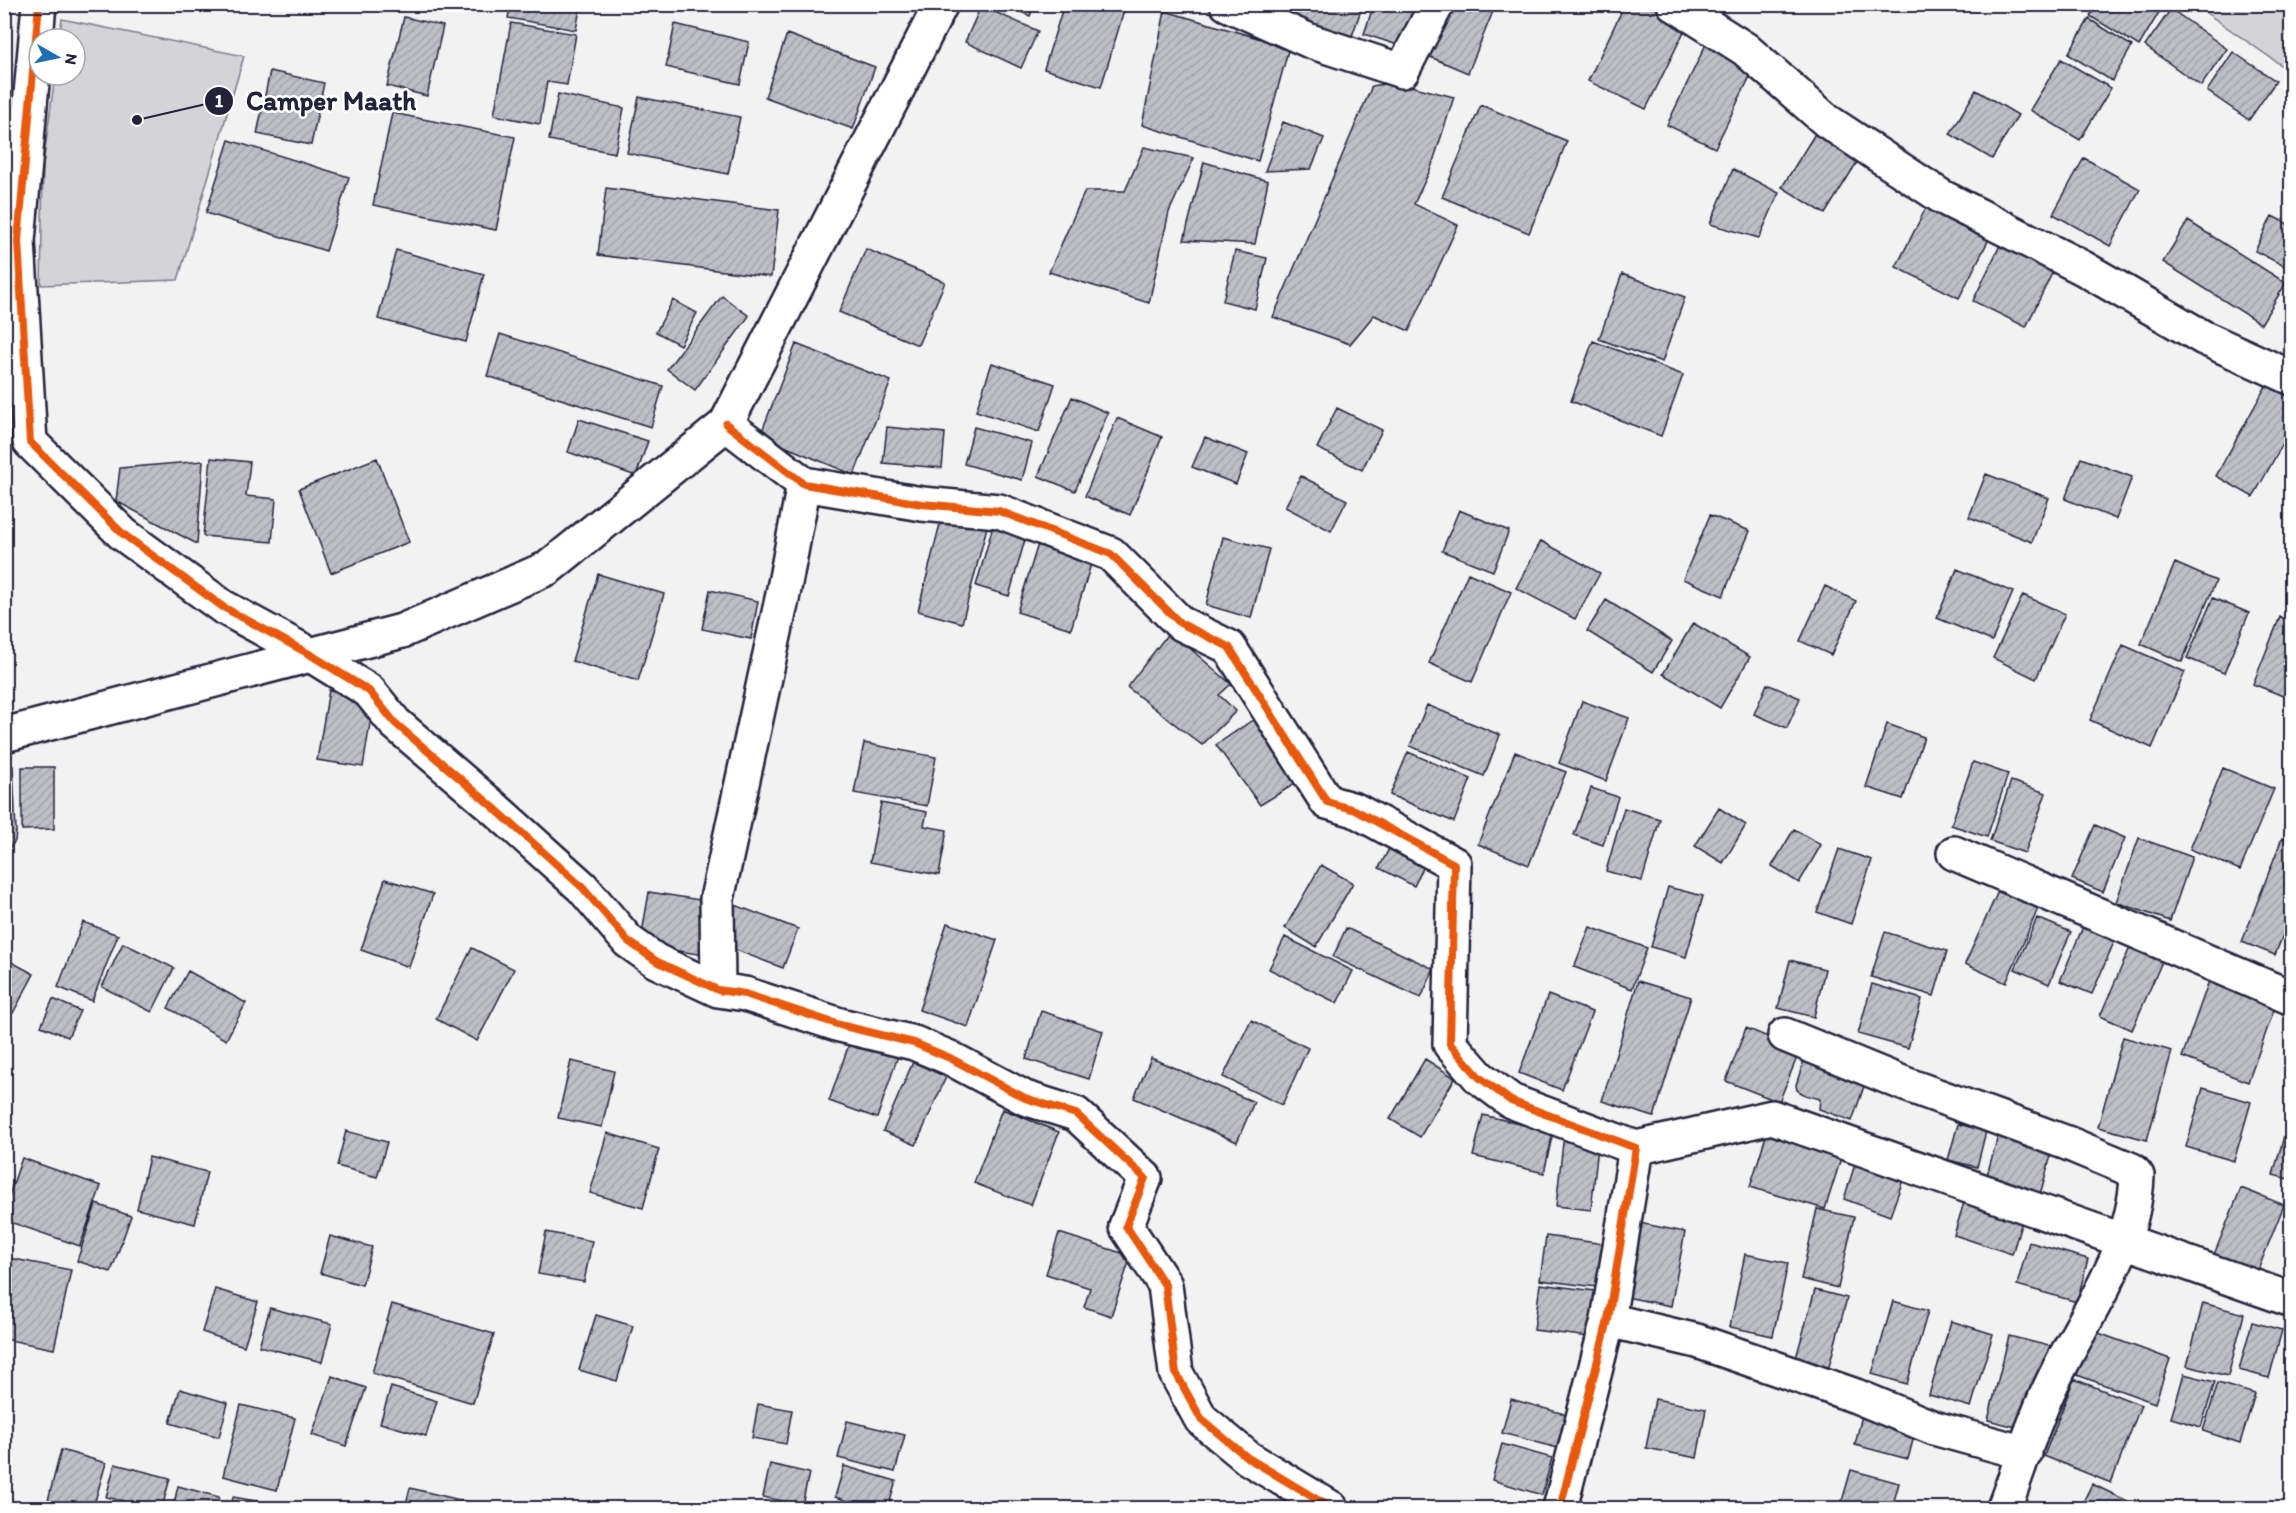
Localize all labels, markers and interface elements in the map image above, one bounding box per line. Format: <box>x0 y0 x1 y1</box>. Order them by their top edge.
north arrow <box>27 27 87 87</box>
text: N <box>61 52 82 66</box>
callout: Camper Maath <box>204 78 428 123</box>
text: Camper Maath <box>246 84 416 117</box>
text: 1 <box>215 90 224 112</box>

